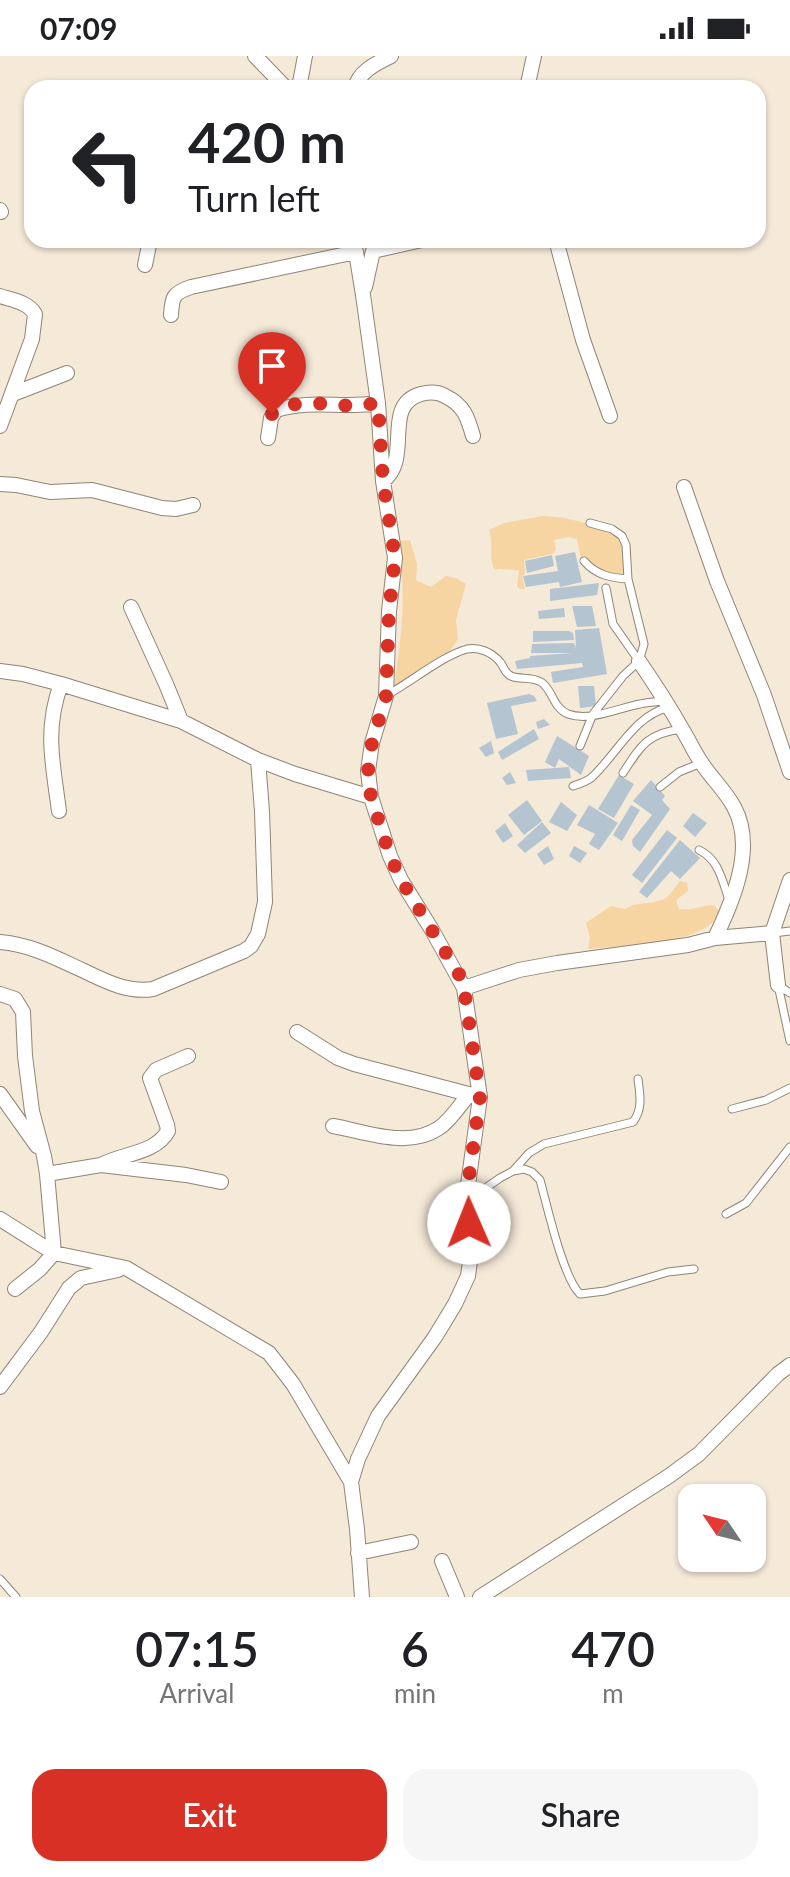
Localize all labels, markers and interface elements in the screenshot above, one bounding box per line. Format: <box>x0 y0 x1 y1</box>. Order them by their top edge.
text: 07:09 <box>40 10 117 46</box>
text: 420 m <box>188 108 346 175</box>
icon: left <box>56 112 160 216</box>
text: Turn left <box>188 176 320 220</box>
pin <box>238 332 306 414</box>
icon: arrive <box>250 344 294 388</box>
position arrow <box>427 1181 511 1265</box>
north arrow <box>678 1484 766 1572</box>
map controls <box>678 1484 766 1572</box>
text: 07:15 <box>135 1620 259 1677</box>
text: 6 <box>401 1620 429 1677</box>
text: 470 <box>571 1620 655 1677</box>
text: Arrival <box>160 1677 234 1709</box>
text: min <box>394 1677 436 1709</box>
text: m <box>602 1677 624 1709</box>
button: Exit <box>32 1769 387 1861</box>
button: Share <box>403 1769 758 1861</box>

